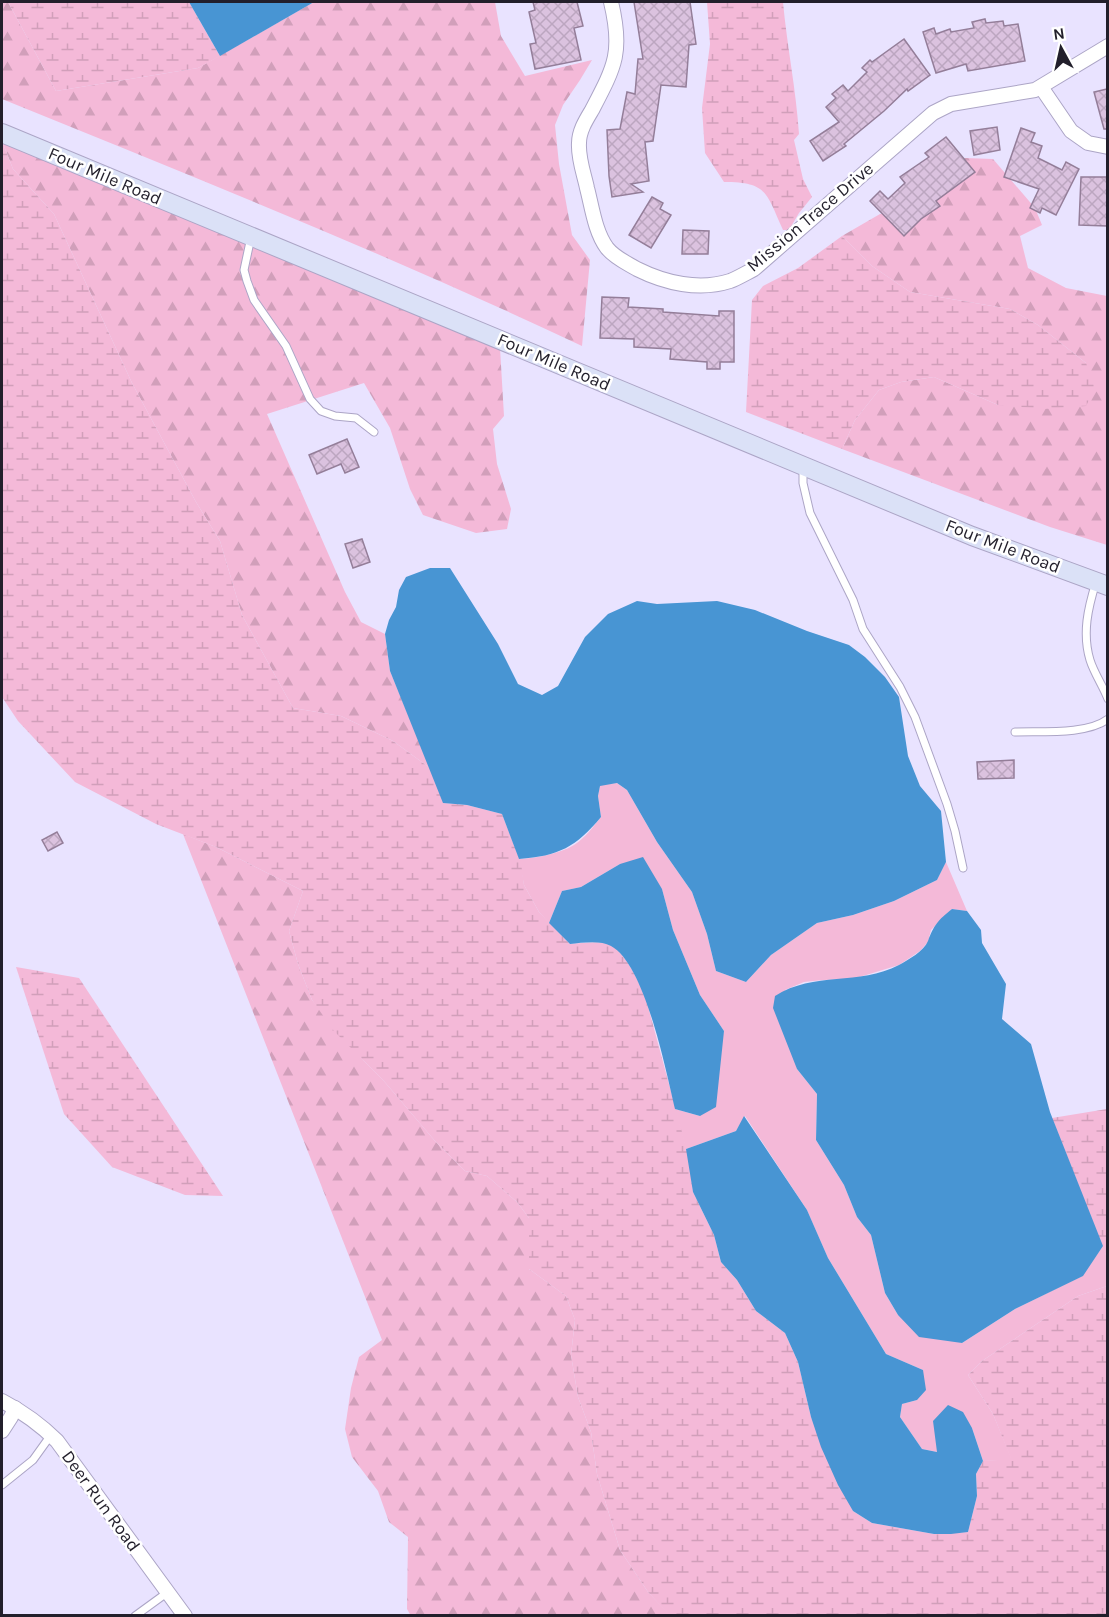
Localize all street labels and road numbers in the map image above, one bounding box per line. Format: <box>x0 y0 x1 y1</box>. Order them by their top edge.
street label: Four Mile Road <box>45 142 165 210</box>
street label: Mission Trace Drive <box>742 158 878 276</box>
street label: Four Mile Road <box>494 328 614 396</box>
street label: Four Mile Road <box>943 514 1063 578</box>
street label: Deer Run Road <box>57 1446 145 1556</box>

